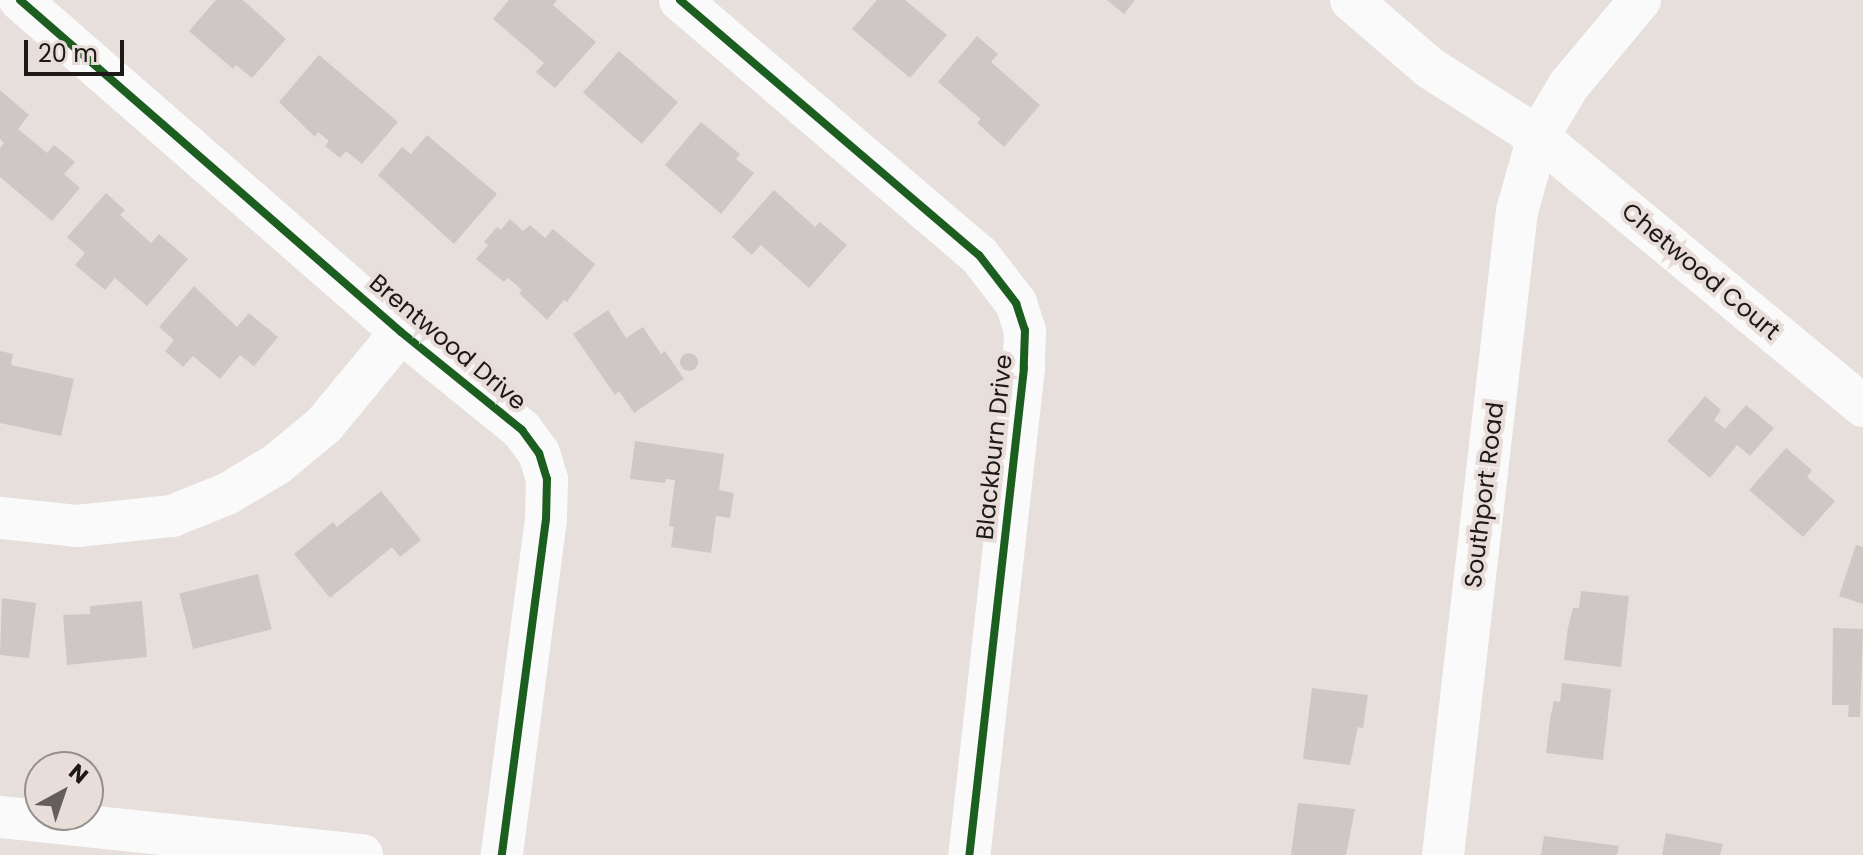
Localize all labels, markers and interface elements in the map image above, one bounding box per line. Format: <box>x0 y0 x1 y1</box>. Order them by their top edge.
scale bar <box>28 24 128 74</box>
text: 20 m <box>38 37 98 70</box>
street label: Chetwood Court <box>1616 197 1786 345</box>
street label: Brentwood Drive <box>364 268 532 416</box>
street label: Blackburn Drive <box>970 353 1018 541</box>
street label: Southport Road <box>1458 400 1510 590</box>
north arrow <box>24 751 104 831</box>
text: N <box>62 757 95 791</box>

